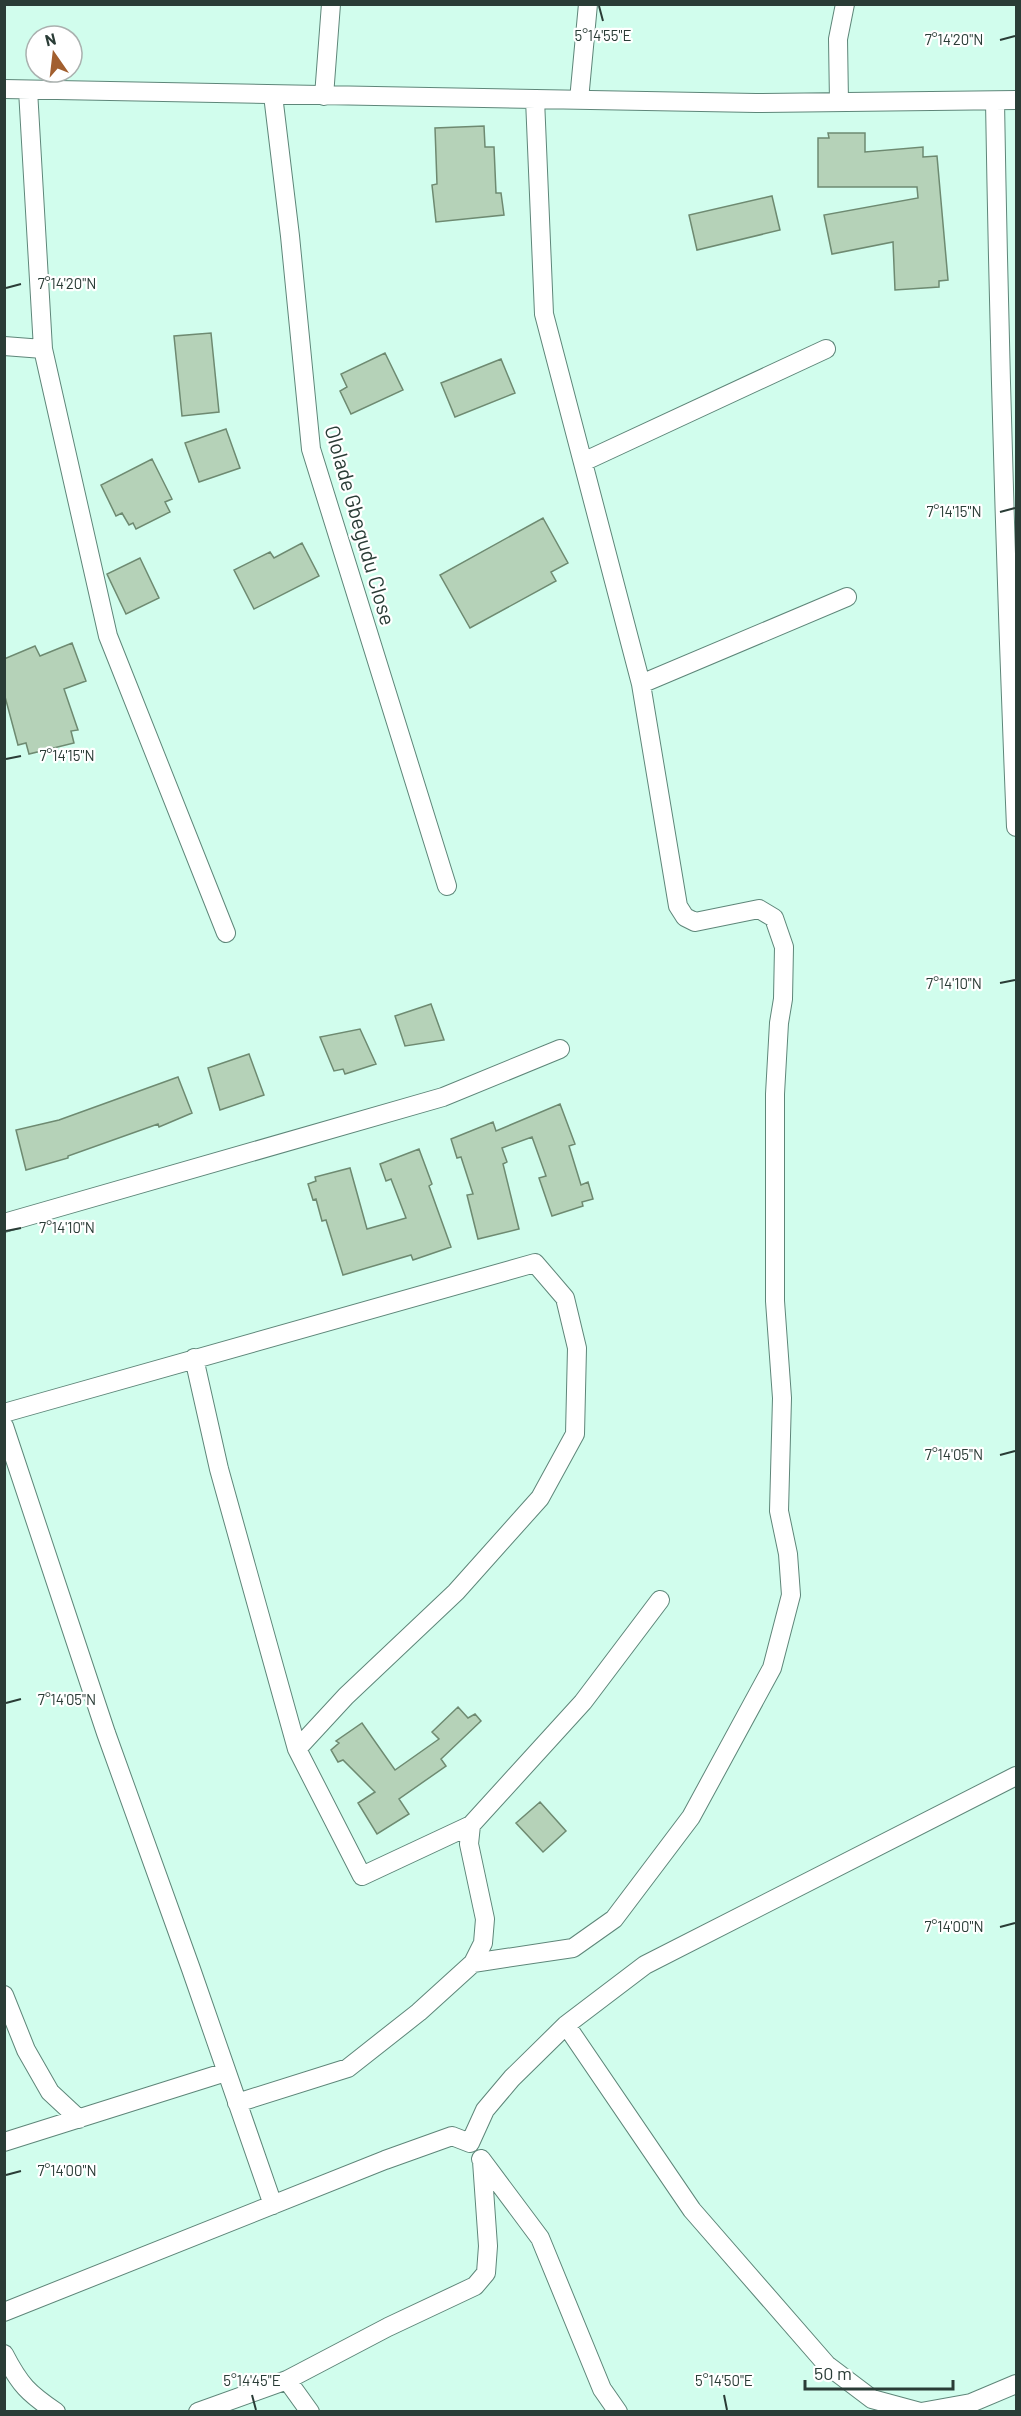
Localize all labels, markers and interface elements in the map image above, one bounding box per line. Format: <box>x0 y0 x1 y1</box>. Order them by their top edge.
north arrow <box>24 24 84 84</box>
text: 5°14'55"E <box>574 26 632 44</box>
text: N <box>43 28 58 49</box>
text: 7°14'20"N <box>925 30 983 48</box>
text: 7°14'20"N <box>38 274 96 292</box>
street label: Ololade Gbegudu Close <box>320 422 402 628</box>
text: 7°14'15"N <box>926 502 982 520</box>
text: 7°14'15"N <box>39 746 95 764</box>
text: 7°14'10"N <box>926 974 982 992</box>
text: 7°14'10"N <box>39 1218 95 1236</box>
text: 7°14'05"N <box>925 1445 983 1463</box>
text: 7°14'05"N <box>38 1690 96 1708</box>
text: 7°14'00"N <box>924 1917 984 1935</box>
text: 7°14'00"N <box>37 2161 97 2179</box>
scale bar <box>805 2353 954 2391</box>
text: 50 m <box>814 2362 852 2384</box>
text: 5°14'45"E <box>223 2371 281 2389</box>
text: 5°14'50"E <box>695 2371 753 2389</box>

